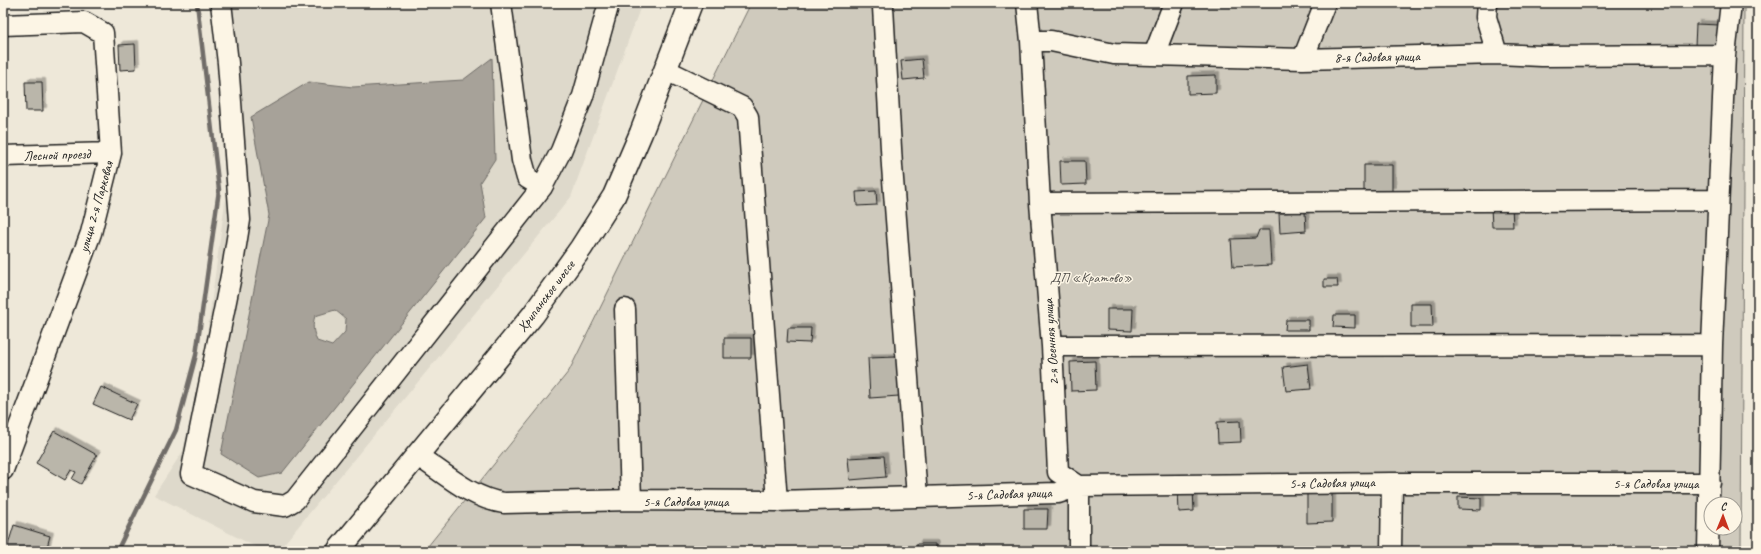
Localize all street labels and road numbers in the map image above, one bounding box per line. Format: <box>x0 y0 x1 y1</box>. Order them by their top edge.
street label: 8-я Садовая улица <box>1334 48 1421 66</box>
street label: Лесной проезд <box>23 145 93 165</box>
street label: улица 2-я Парковая <box>75 158 118 255</box>
street label: Хрипанское шоссе <box>514 256 579 335</box>
street label: 2-я Осенняя улица <box>1039 297 1063 386</box>
street label: 5-я Садовая улица <box>1289 474 1376 492</box>
street label: 5-я Садовая улица <box>1613 475 1700 492</box>
street label: 5-я Садовая улица <box>966 484 1053 504</box>
street label: 5-я Садовая улица <box>643 493 730 510</box>

